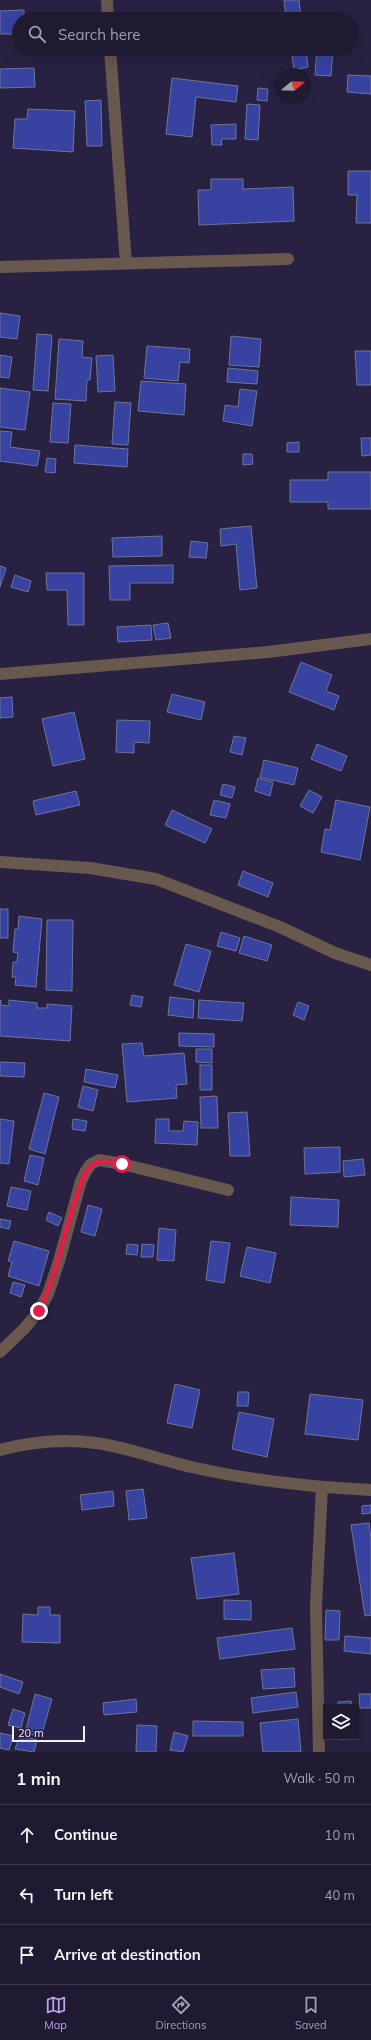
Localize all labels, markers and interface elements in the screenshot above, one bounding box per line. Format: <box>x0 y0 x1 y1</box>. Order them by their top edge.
search box <box>12 12 359 56</box>
icon: search <box>26 23 48 45</box>
text: Search here <box>58 25 140 44</box>
north arrow <box>275 68 311 104</box>
route start <box>113 1155 131 1173</box>
route end <box>30 1302 48 1320</box>
map controls <box>323 1704 359 1740</box>
button: layers <box>323 1704 359 1740</box>
scale bar <box>12 1724 85 1743</box>
text: 20 m <box>18 1726 44 1740</box>
text: 1 min <box>16 1768 61 1789</box>
text: Walk · 50 m <box>284 1770 355 1786</box>
icon: ahead <box>16 1824 38 1846</box>
text: Continue <box>54 1825 117 1844</box>
text: 10 m <box>325 1827 355 1843</box>
icon: left <box>16 1884 38 1906</box>
text: Turn left <box>54 1885 113 1904</box>
text: 40 m <box>325 1887 355 1903</box>
icon: arrive <box>16 1944 38 1966</box>
text: Arrive at destination <box>54 1945 201 1964</box>
tab: Map <box>44 1994 67 2032</box>
tab: Directions <box>156 1994 206 2032</box>
tab: Saved <box>295 1994 327 2032</box>

